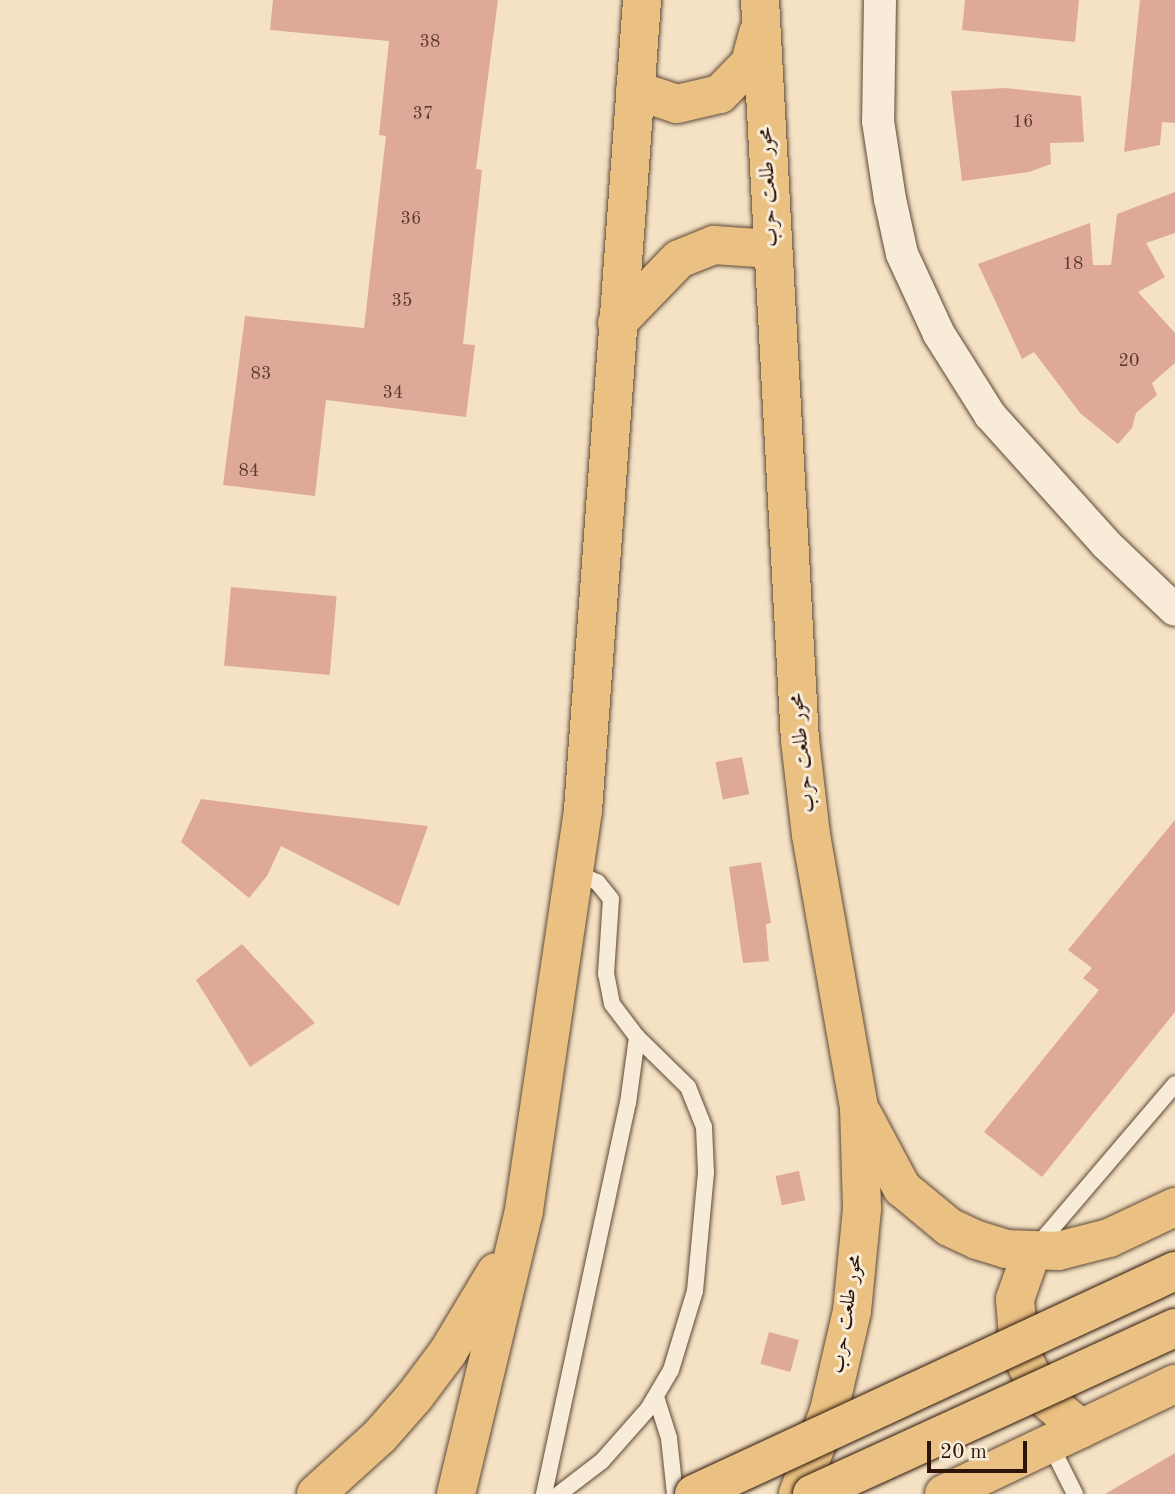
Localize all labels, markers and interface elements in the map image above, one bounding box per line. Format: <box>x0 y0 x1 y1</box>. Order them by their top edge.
house number: 38 <box>420 31 440 53</box>
house number: 37 <box>413 103 433 125</box>
house number: 16 <box>1013 111 1033 133</box>
street label: محور طلعت حرب <box>753 126 785 248</box>
house number: 36 <box>401 208 421 230</box>
house number: 18 <box>1063 253 1083 275</box>
house number: 35 <box>392 290 412 312</box>
house number: 20 <box>1119 350 1139 372</box>
house number: 83 <box>251 363 271 385</box>
house number: 34 <box>383 382 403 404</box>
house number: 84 <box>239 460 259 482</box>
street label: محور طلعت حرب <box>784 692 822 814</box>
street label: محور طلعت حرب <box>825 1253 869 1375</box>
scale bar <box>930 1428 1030 1472</box>
text: 20 m <box>940 1442 987 1463</box>

